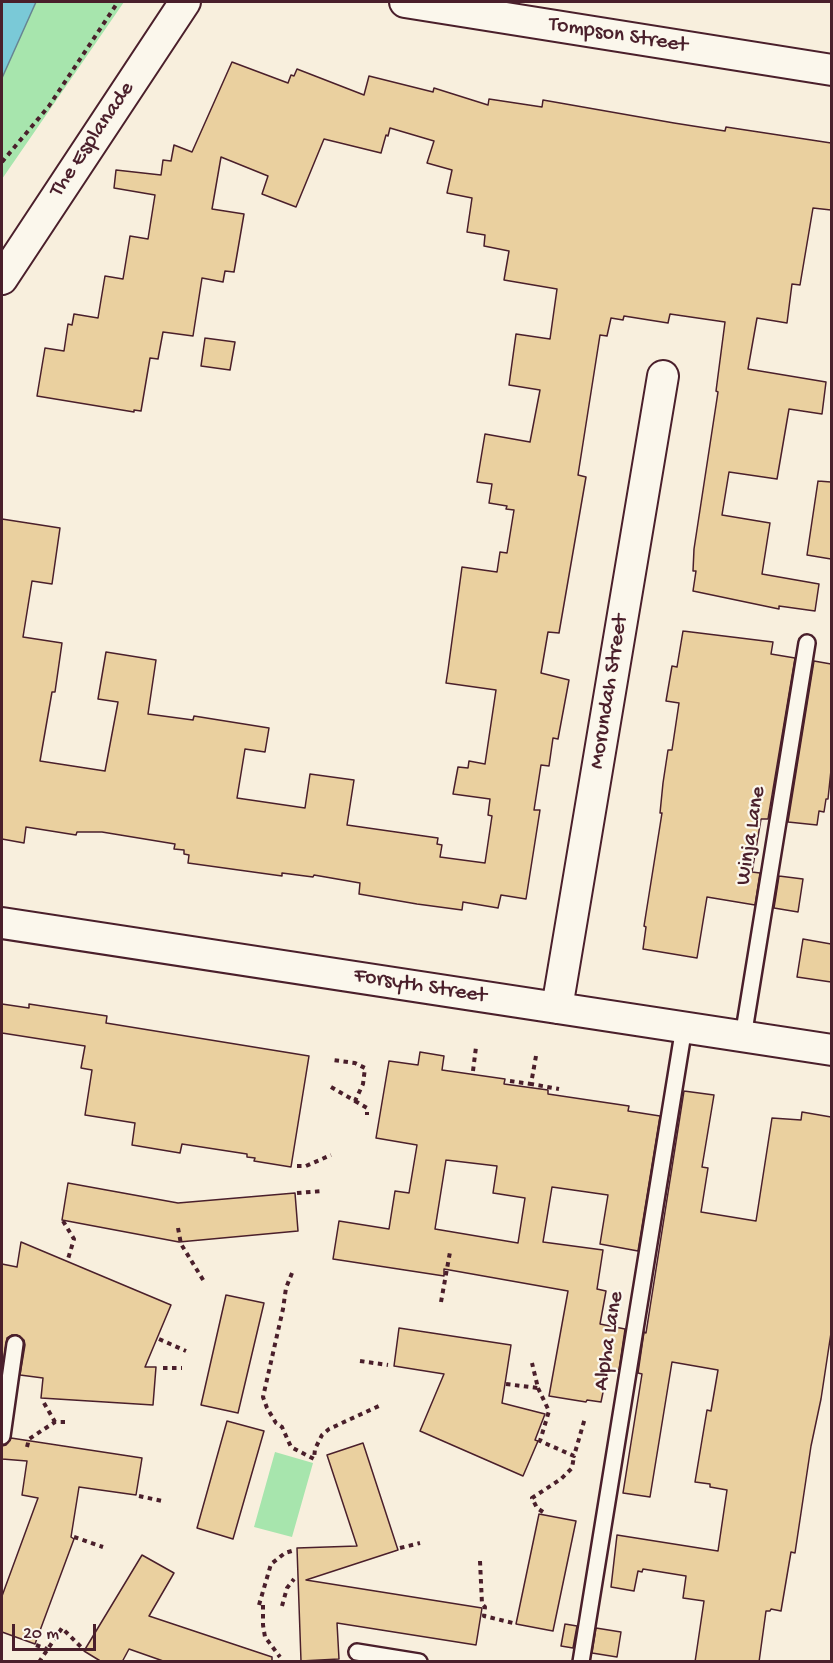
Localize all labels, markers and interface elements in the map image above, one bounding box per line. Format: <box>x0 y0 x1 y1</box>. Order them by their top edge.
street label: Tompson Street <box>547 12 689 60</box>
street label: The Esplanade <box>45 77 141 203</box>
street label: Morundah Street <box>585 613 635 771</box>
street label: Winja Lane <box>731 785 773 887</box>
street label: Forsyth Street <box>352 963 488 1011</box>
street label: Alpha Lane <box>589 1290 631 1392</box>
scale bar <box>15 1612 99 1650</box>
text: 20 m <box>23 1624 59 1645</box>

